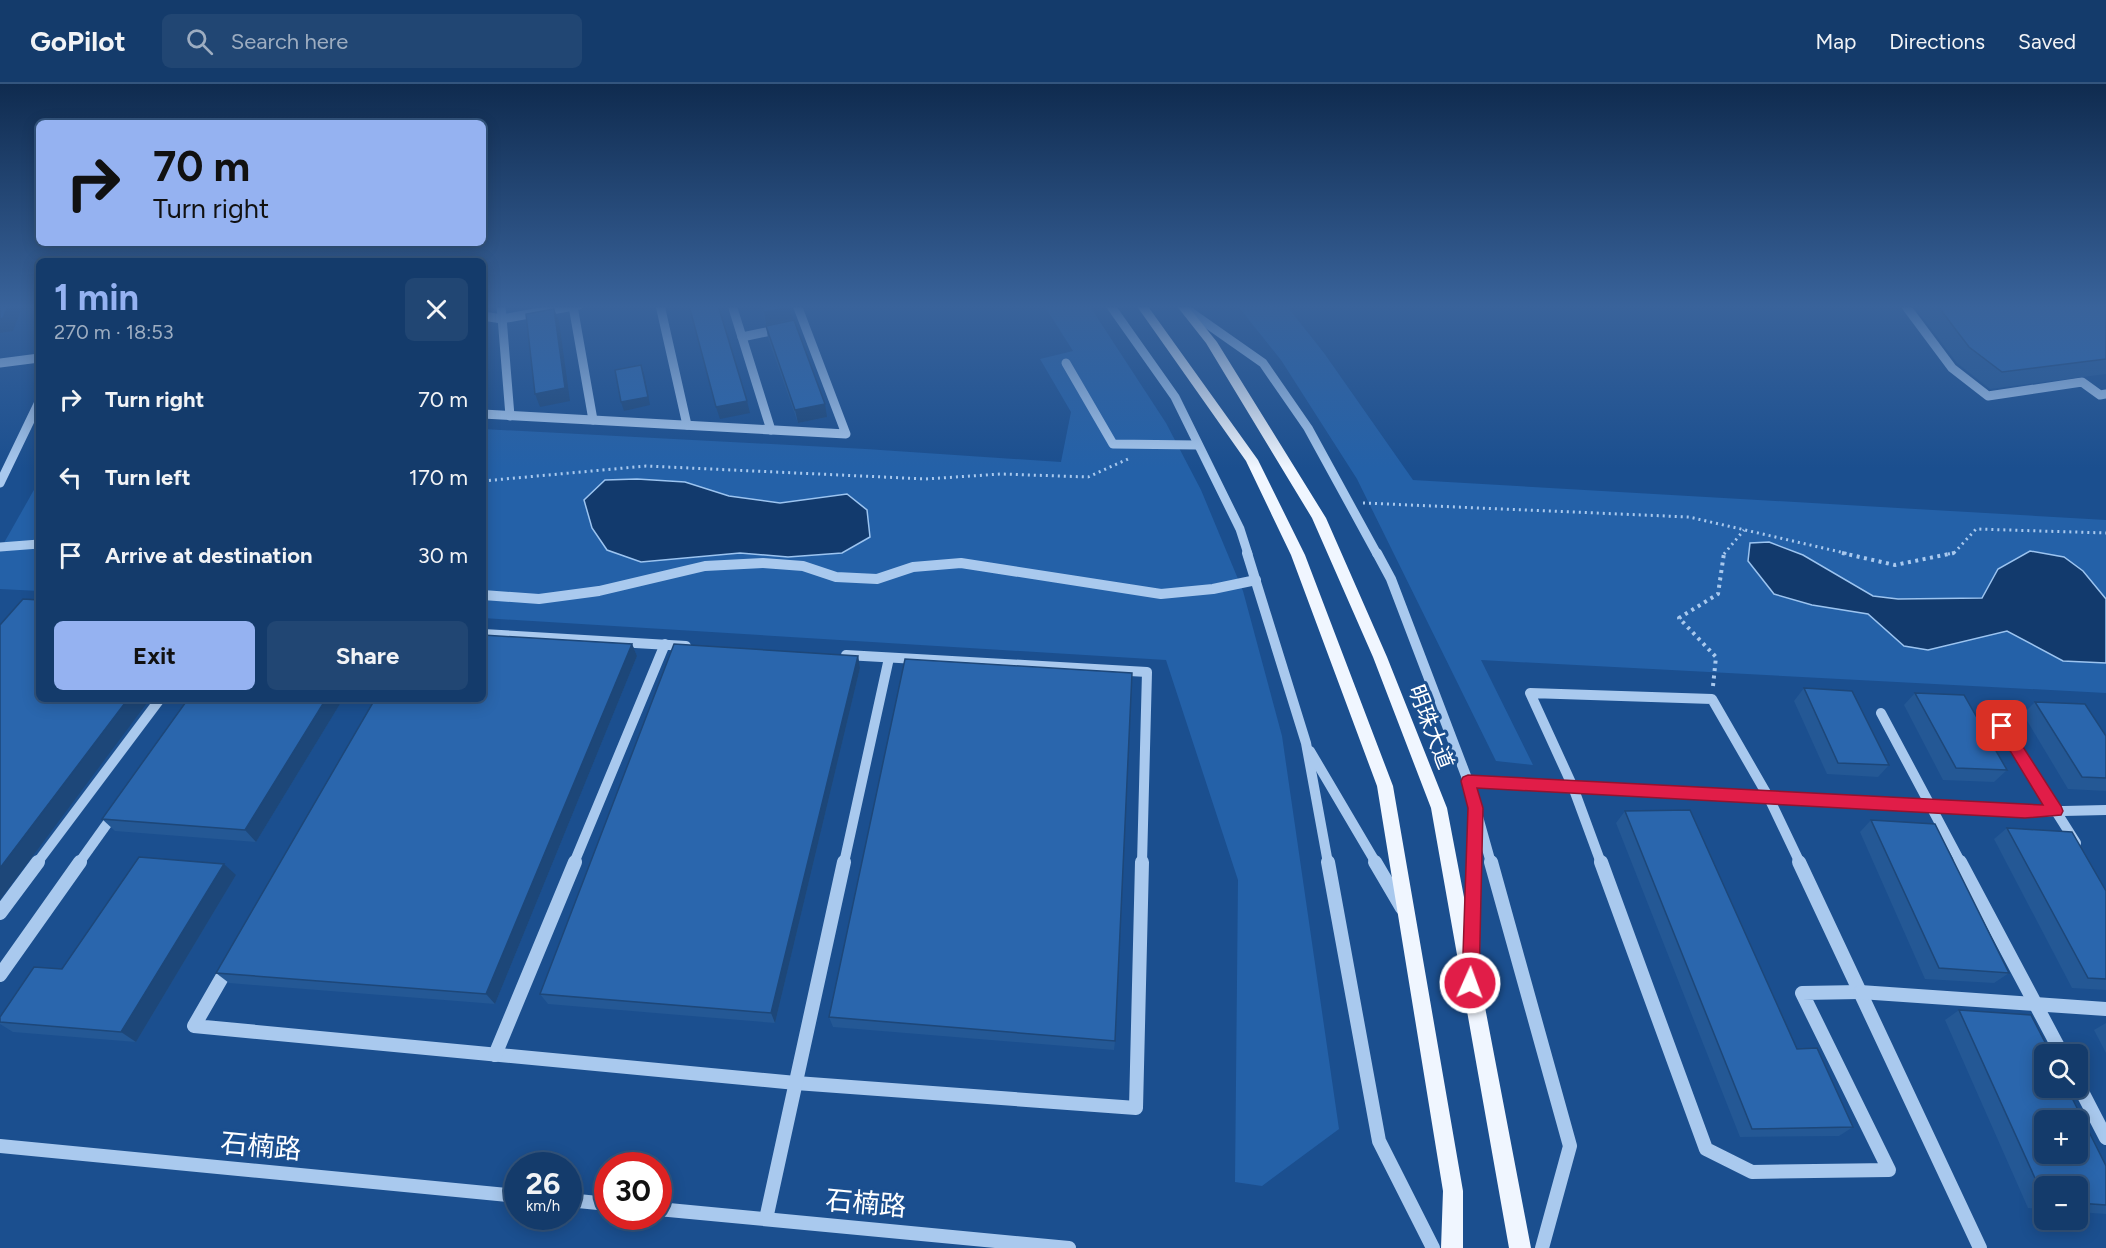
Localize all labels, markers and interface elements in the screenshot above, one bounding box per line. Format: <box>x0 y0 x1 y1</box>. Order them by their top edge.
search box <box>162 14 582 68</box>
text: GoPilot <box>30 24 126 58</box>
icon: search <box>183 25 216 58</box>
text: Search here <box>231 28 348 55</box>
text: Map <box>1815 29 1856 54</box>
text: Directions <box>1889 29 1985 54</box>
text: Saved <box>2018 29 2076 54</box>
text: 70 m <box>153 141 250 192</box>
icon: right <box>54 144 132 222</box>
text: Turn right <box>153 192 269 225</box>
text: 1 min <box>54 276 139 319</box>
button: close <box>405 278 468 341</box>
text: 270 m · 18:53 <box>54 320 174 344</box>
icon: right <box>54 383 87 416</box>
text: Turn right <box>105 386 204 413</box>
text: 70 m <box>418 386 468 413</box>
icon: left <box>54 461 87 494</box>
text: Turn left <box>105 464 191 491</box>
text: 170 m <box>409 464 468 491</box>
icon: arrive <box>54 539 87 572</box>
text: Arrive at destination <box>105 542 313 569</box>
text: 30 m <box>418 542 468 569</box>
button: Exit <box>54 621 255 690</box>
button: Share <box>267 621 468 690</box>
street label: 明珠大道 <box>1403 681 1459 773</box>
pin <box>1976 700 2027 751</box>
icon: arrive <box>1985 709 2018 742</box>
position arrow <box>1438 951 1502 1015</box>
map controls <box>2034 1044 2088 1230</box>
button: search <box>2034 1044 2088 1098</box>
button: + <box>2034 1110 2088 1164</box>
street label: 石楠路 <box>219 1126 303 1166</box>
speed limit sign: 30 <box>594 1152 672 1230</box>
text: 26 <box>526 1165 560 1202</box>
button: − <box>2034 1176 2088 1230</box>
street label: 石楠路 <box>824 1183 908 1223</box>
text: km/h <box>526 1197 560 1215</box>

